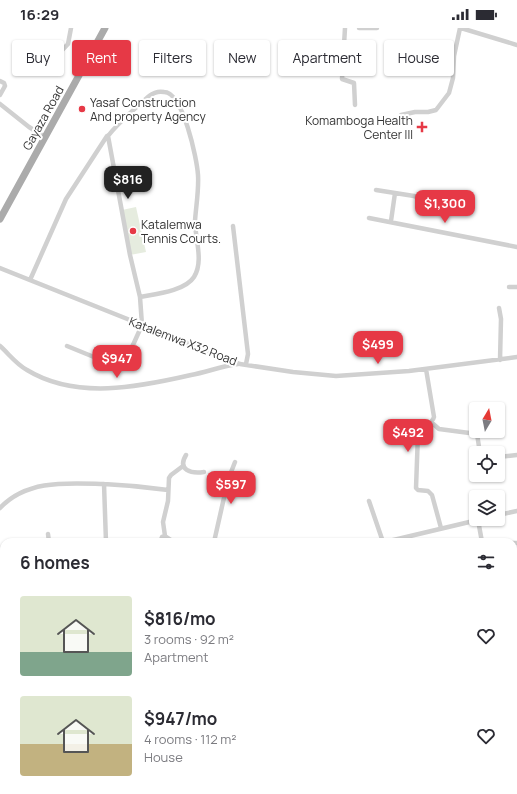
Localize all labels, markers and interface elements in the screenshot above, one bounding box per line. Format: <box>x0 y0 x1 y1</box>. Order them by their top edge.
text: 16:29 <box>20 4 59 25</box>
chip: Buy <box>12 40 64 76</box>
chip: Rent <box>72 40 131 76</box>
chip: Filters <box>139 40 206 76</box>
chip: New <box>214 40 270 76</box>
chip: Apartment <box>278 40 376 76</box>
chip: House <box>384 40 454 76</box>
street label: Gayaza Road <box>18 83 68 153</box>
place label: Yasaf Construction And property Agency <box>90 94 206 125</box>
marker: Yasaf Construction And property Agency <box>77 104 87 114</box>
place label: Komamboga Health Center III <box>305 112 413 143</box>
marker: Komamboga Health Center III <box>416 121 428 133</box>
pin: $816 <box>104 166 152 200</box>
text: $816 <box>113 170 143 188</box>
pin: $1,300 <box>412 190 478 224</box>
text: $1,300 <box>424 194 466 212</box>
place label: Katalemwa Tennis Courts. <box>141 216 221 247</box>
marker: Katalemwa Tennis Courts. <box>128 226 138 236</box>
street label: Katalemwa X32 Road <box>126 313 240 369</box>
pin: $499 <box>354 331 402 365</box>
text: $499 <box>362 335 394 353</box>
pin: $947 <box>93 345 141 379</box>
text: $947 <box>101 349 133 367</box>
north arrow <box>469 402 505 438</box>
map controls <box>469 402 505 526</box>
pin: $492 <box>384 419 432 453</box>
text: $492 <box>392 423 424 441</box>
button: locate <box>469 446 505 482</box>
pin: $597 <box>207 471 255 505</box>
text: $597 <box>216 475 246 493</box>
button: layers <box>469 490 505 526</box>
text: 6 homes <box>20 551 90 574</box>
icon: filters <box>475 551 497 573</box>
text: $816/mo <box>144 607 216 630</box>
icon: home <box>52 612 100 660</box>
icon: heart <box>475 625 497 647</box>
text: 3 rooms · 92 m² <box>144 630 234 648</box>
text: Apartment <box>144 648 208 666</box>
text: $947/mo <box>144 707 217 730</box>
icon: home <box>52 712 100 760</box>
icon: heart <box>475 725 497 747</box>
text: 4 rooms · 112 m² <box>144 730 237 748</box>
text: House <box>144 748 183 766</box>

